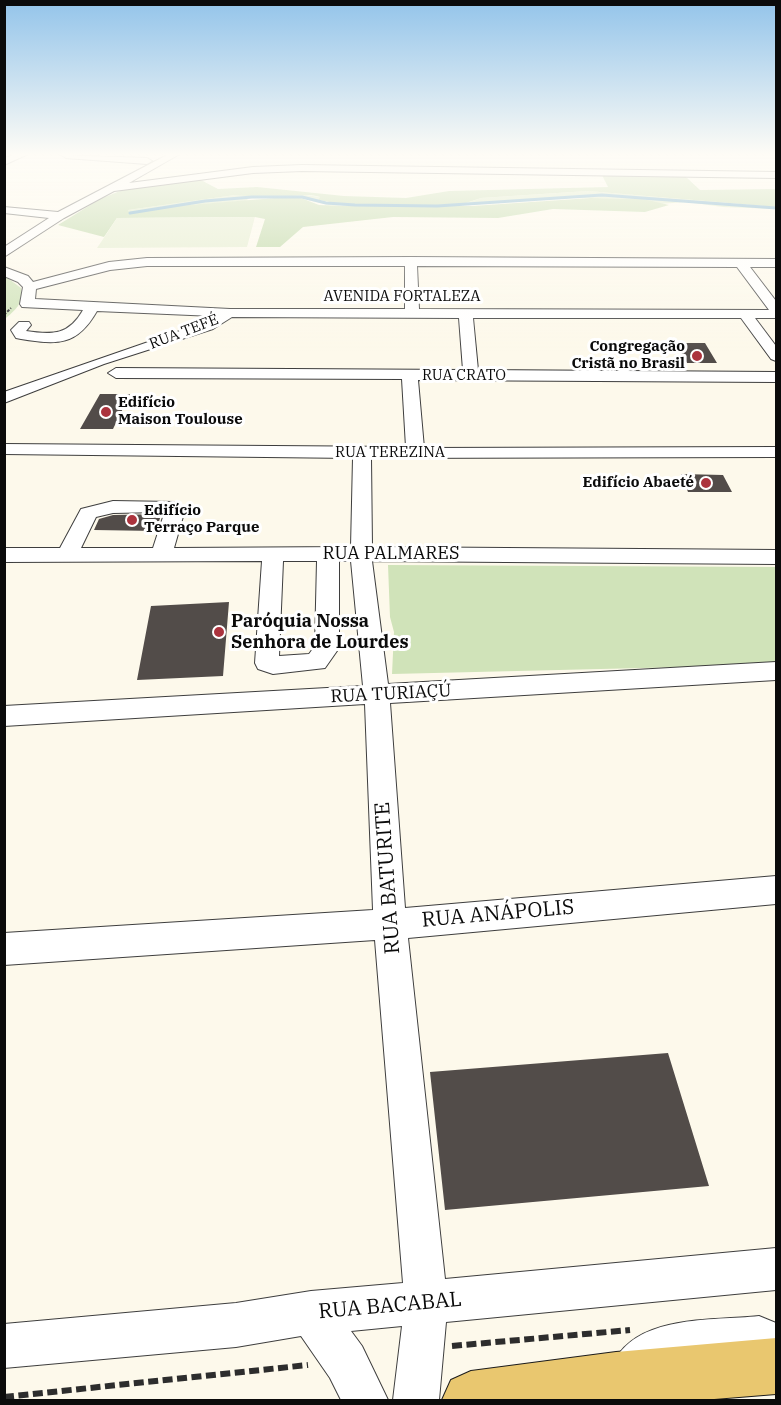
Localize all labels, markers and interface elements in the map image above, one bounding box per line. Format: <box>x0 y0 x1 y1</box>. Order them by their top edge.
street label: AVENIDA FORTALEZA <box>323 288 481 306</box>
street label: RUA TEFÉ <box>147 311 221 353</box>
place label: Congregação Cristã no Brasil <box>571 338 685 373</box>
marker: Congregação Cristã no Brasil <box>690 349 704 363</box>
street label: RUA CRATO <box>422 367 506 385</box>
place label: Edifício Maison Toulouse <box>118 394 243 429</box>
marker: Edifício Maison Toulouse <box>99 405 113 419</box>
street label: RUA TEREZINA <box>335 444 445 462</box>
place label: Edifício Abaeté <box>582 474 694 492</box>
marker: Edifício Abaeté <box>699 476 713 490</box>
place label: Edifício Terraço Parque <box>144 502 260 537</box>
marker: Edifício Terraço Parque <box>125 513 139 527</box>
street label: RUA PALMARES <box>323 543 459 565</box>
place label: Paróquia Nossa Senhora de Lourdes <box>231 611 409 654</box>
marker: Paróquia Nossa Senhora de Lourdes <box>212 625 226 639</box>
street label: RUA TURIAÇÚ <box>330 680 452 708</box>
street label: RUA BATURITE <box>370 801 406 955</box>
street label: RUA ANÁPOLIS <box>421 895 575 933</box>
street label: RUA BACABAL <box>317 1287 463 1325</box>

